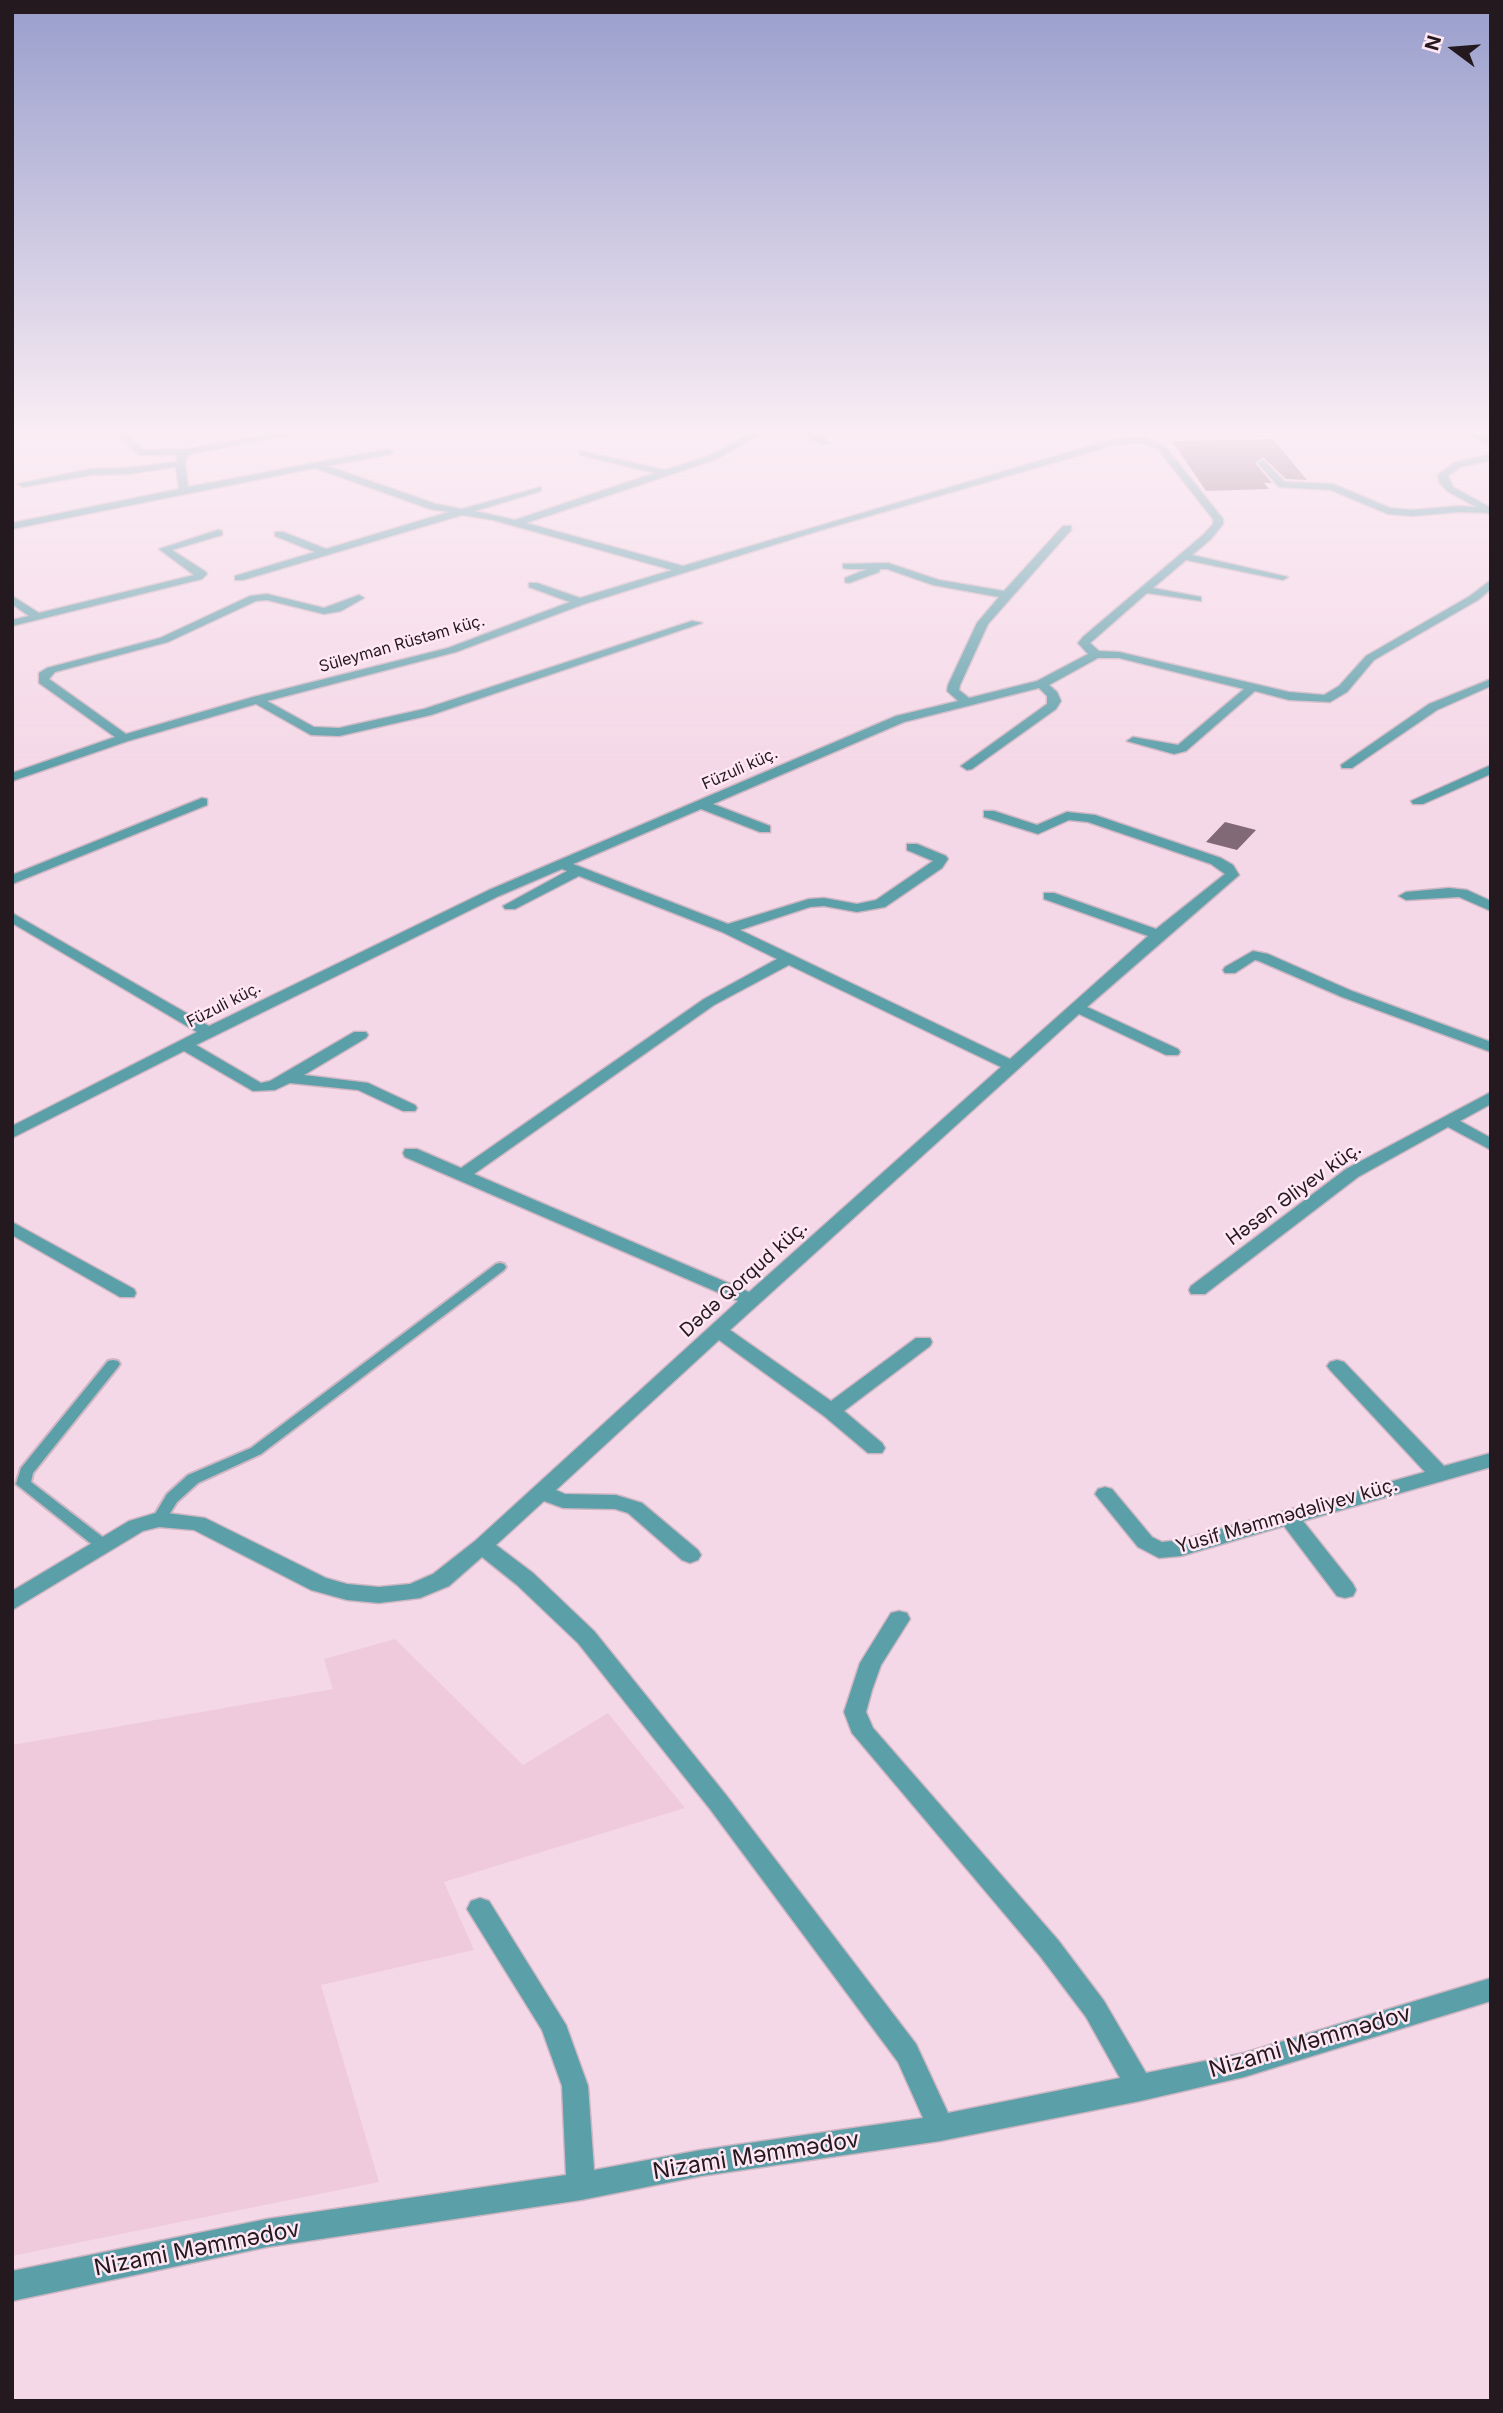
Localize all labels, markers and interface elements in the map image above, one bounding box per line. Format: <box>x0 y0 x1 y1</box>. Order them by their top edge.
north arrow <box>1419 14 1489 84</box>
text: N <box>1420 33 1446 53</box>
street label: Süleyman Rüstəm küç. <box>317 611 487 677</box>
street label: Füzuli küç. <box>699 744 781 794</box>
street label: Füzuli küç. <box>184 978 264 1032</box>
street label: Həsən Əliyev küç. <box>1222 1137 1366 1251</box>
street label: Dədə Qorqud küç. <box>676 1216 812 1342</box>
street label: Yusif Məmmədəliyev küç. <box>1173 1473 1401 1559</box>
street label: Nizami Məmmədov <box>1206 2000 1414 2084</box>
street label: Nizami Məmmədov <box>651 2126 861 2186</box>
street label: Nizami Məmmədov <box>92 2216 302 2282</box>

